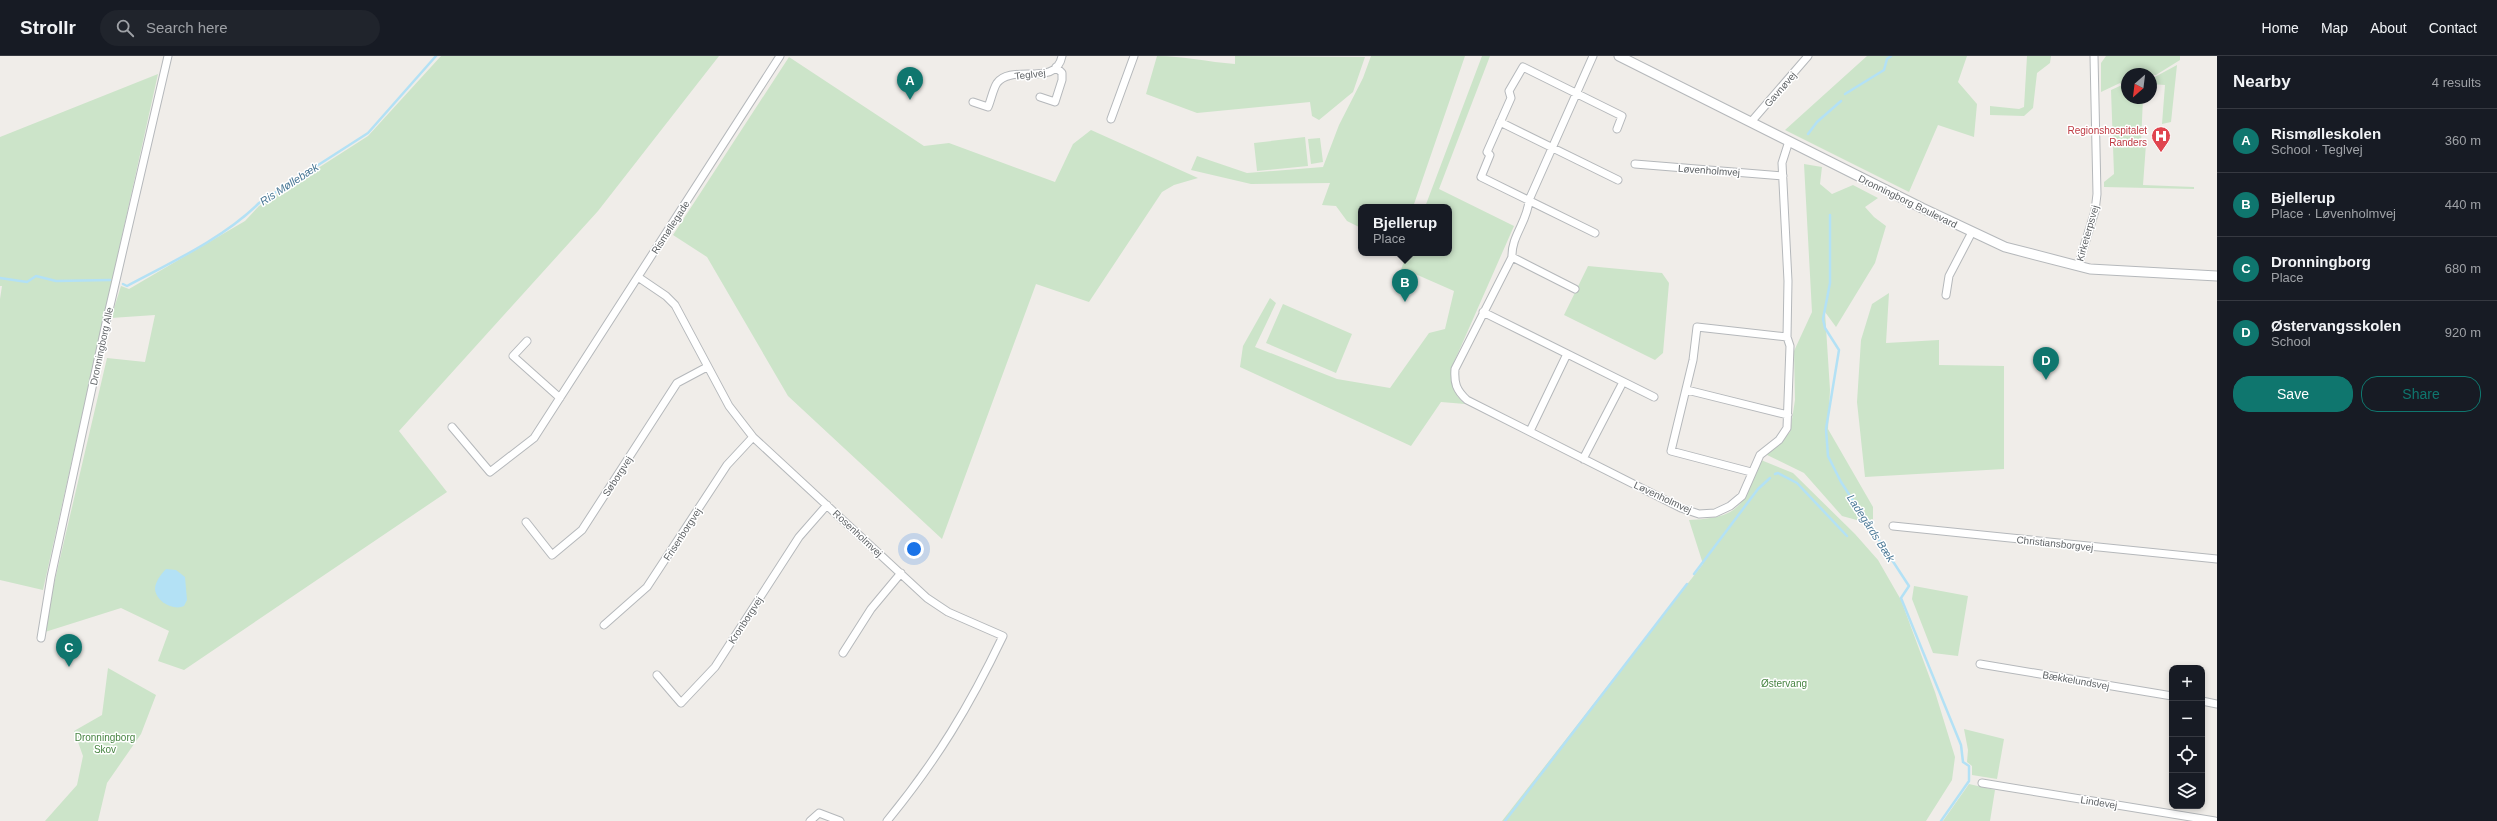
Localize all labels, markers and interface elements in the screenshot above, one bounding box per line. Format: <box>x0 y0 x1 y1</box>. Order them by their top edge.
search box <box>100 10 380 46</box>
text: Strollr <box>20 17 76 38</box>
icon: search <box>114 17 136 39</box>
text: Search here <box>146 19 228 36</box>
text: Home <box>2262 20 2299 36</box>
text: Map <box>2321 20 2348 36</box>
text: About <box>2370 20 2407 36</box>
text: Contact <box>2429 20 2477 36</box>
pin: A <box>897 67 923 100</box>
street label: Teglvej <box>1014 67 1046 82</box>
north arrow <box>2121 68 2157 104</box>
street label: Gavnøvej <box>1762 70 1799 109</box>
text: Nearby <box>2233 72 2291 91</box>
text: 4 results <box>2432 75 2481 90</box>
place label: Regionshospitalet Randers <box>2068 125 2147 148</box>
hospital icon: Regionshospitalet Randers <box>2150 125 2172 153</box>
text: Rismølleskolen <box>2271 125 2381 142</box>
text: A <box>2241 133 2251 148</box>
text: 360 m <box>2445 133 2481 148</box>
text: School · Teglvej <box>2271 142 2363 157</box>
water label: Ris Møllebæk <box>258 160 321 207</box>
street label: Løvenholmvej <box>1678 163 1740 178</box>
street label: Dronningborg Boulevard <box>1857 173 1959 230</box>
text: Bjellerup <box>2271 189 2335 206</box>
text: B <box>2241 197 2251 212</box>
text: 440 m <box>2445 197 2481 212</box>
street label: Rismøllegade <box>649 198 692 256</box>
popup <box>1358 204 1452 256</box>
street label: Kirketerpsvej <box>2074 204 2101 262</box>
text: Place · Løvenholmvej <box>2271 206 2396 221</box>
text: Bjellerup <box>1373 214 1437 231</box>
text: Place <box>1373 231 1405 246</box>
text: Dronningborg <box>2271 253 2371 270</box>
text: C <box>2241 261 2251 276</box>
text: 680 m <box>2445 261 2481 276</box>
pin: B <box>1392 269 1418 302</box>
text: Place <box>2271 270 2304 285</box>
street label: Dronningborg Alle <box>88 306 115 386</box>
text: Østervangsskolen <box>2271 317 2401 334</box>
text: D <box>2241 325 2251 340</box>
text: 920 m <box>2445 325 2481 340</box>
text: School <box>2271 334 2311 349</box>
pin: D <box>2033 347 2059 380</box>
button: Save <box>2233 376 2353 412</box>
button: Share <box>2361 376 2481 412</box>
street label: Søborgvej <box>600 454 634 498</box>
street label: Løvenholmvej <box>1632 479 1693 516</box>
water label: Ladegårds Bæk <box>1845 492 1897 564</box>
street label: Frisenborgvej <box>661 506 704 563</box>
street label: Rosenholmvej <box>831 508 885 559</box>
street label: Christiansborgvej <box>2016 534 2094 553</box>
your location <box>904 539 924 559</box>
street label: Kronborgvej <box>726 595 765 646</box>
pin: C <box>56 634 82 667</box>
map controls <box>2169 665 2205 809</box>
button: + <box>2169 665 2205 701</box>
street label: Bækkelundsvej <box>2042 669 2110 692</box>
park label: Østervang <box>1761 678 1807 689</box>
button: − <box>2169 701 2205 737</box>
park label: Dronningborg Skov <box>75 732 135 755</box>
button: locate <box>2169 737 2205 773</box>
button: layers <box>2169 773 2205 809</box>
street label: Lindevej <box>2080 794 2118 811</box>

